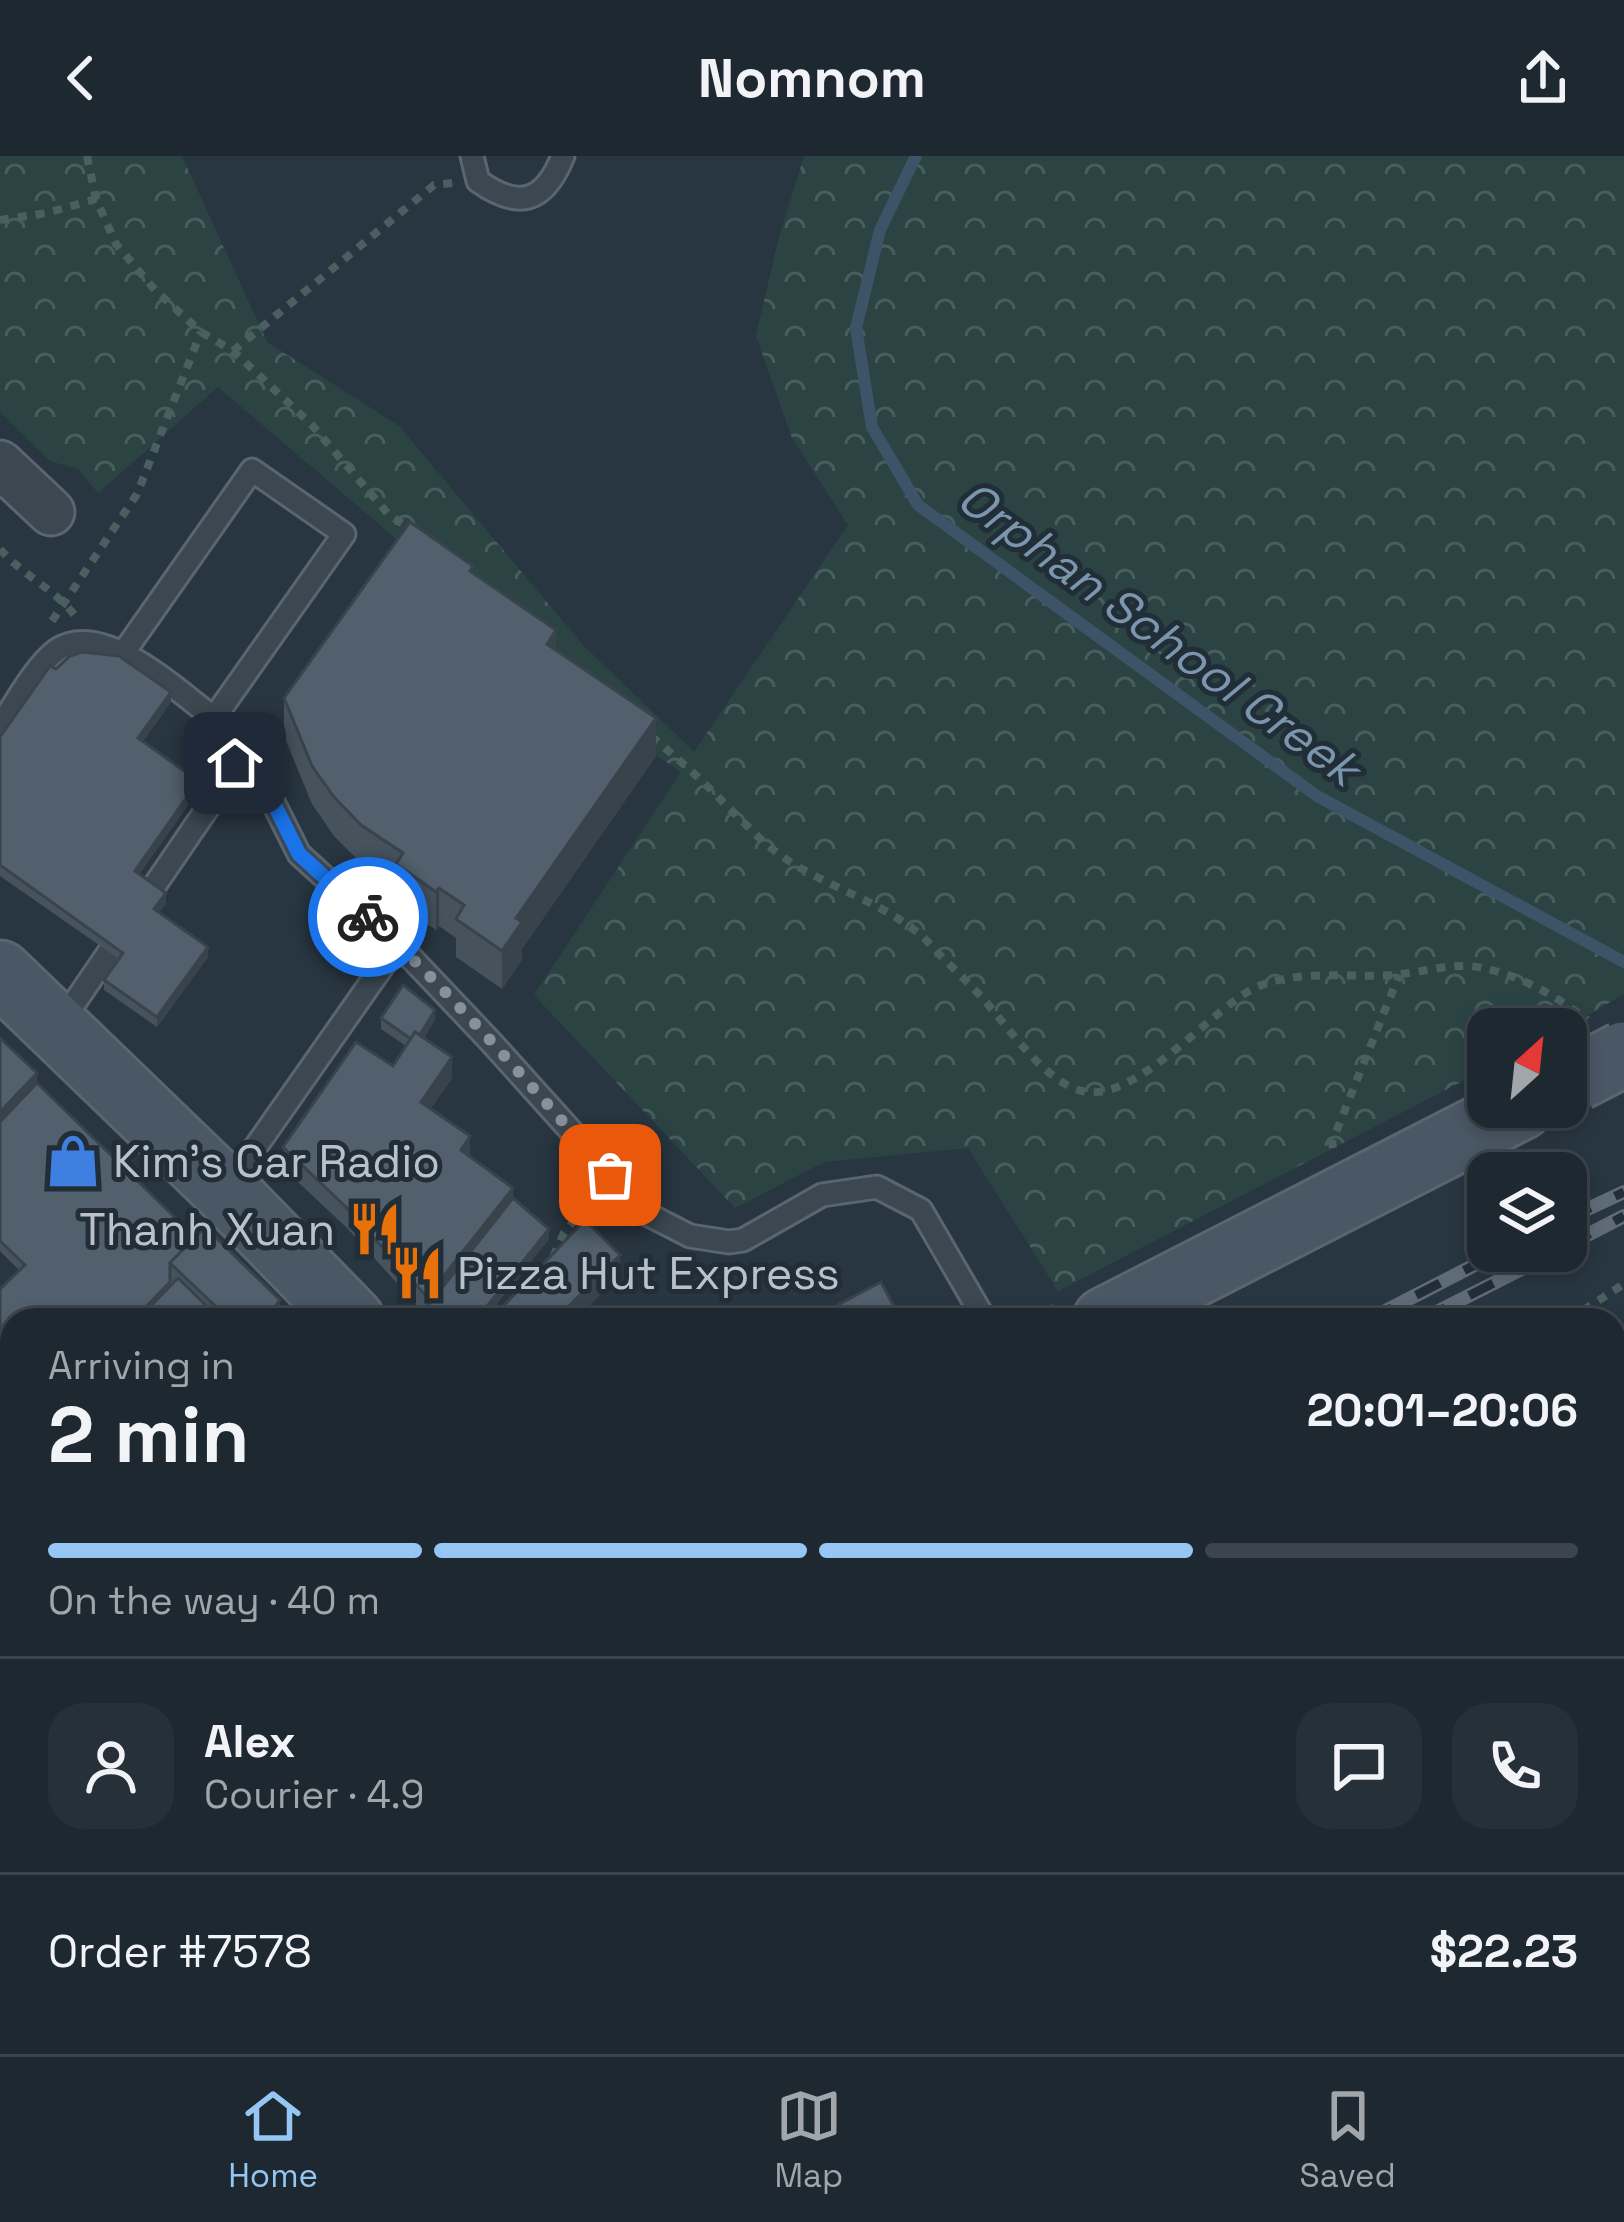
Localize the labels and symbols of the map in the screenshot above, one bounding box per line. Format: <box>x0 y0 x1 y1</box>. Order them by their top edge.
water label: Orphan School Creek <box>946 467 1376 802</box>
pin <box>184 712 286 814</box>
courier <box>308 857 428 977</box>
north arrow <box>1467 1008 1587 1128</box>
pin <box>559 1124 661 1226</box>
shop icon: Kim's Car Radio <box>44 1132 102 1190</box>
place label: Kim's Car Radio <box>113 1133 440 1190</box>
restaurant icon: Thanh Xuan <box>346 1200 404 1258</box>
place label: Thanh Xuan <box>79 1201 335 1258</box>
restaurant icon: Pizza Hut Express <box>388 1244 446 1302</box>
place label: Pizza Hut Express <box>457 1245 840 1302</box>

